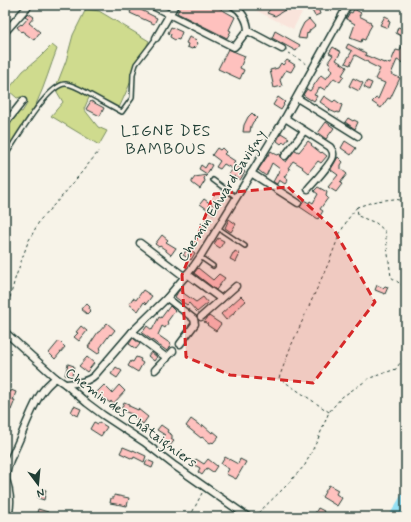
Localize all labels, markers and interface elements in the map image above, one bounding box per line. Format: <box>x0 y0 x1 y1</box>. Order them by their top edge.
district label: LIGNE DES BAMBOUS <box>121 121 211 160</box>
street label: Chemin Edward Savigny <box>174 127 272 267</box>
street label: Chemin des Châtaigniers <box>60 364 200 474</box>
north arrow <box>18 464 58 504</box>
text: N <box>35 485 46 500</box>

